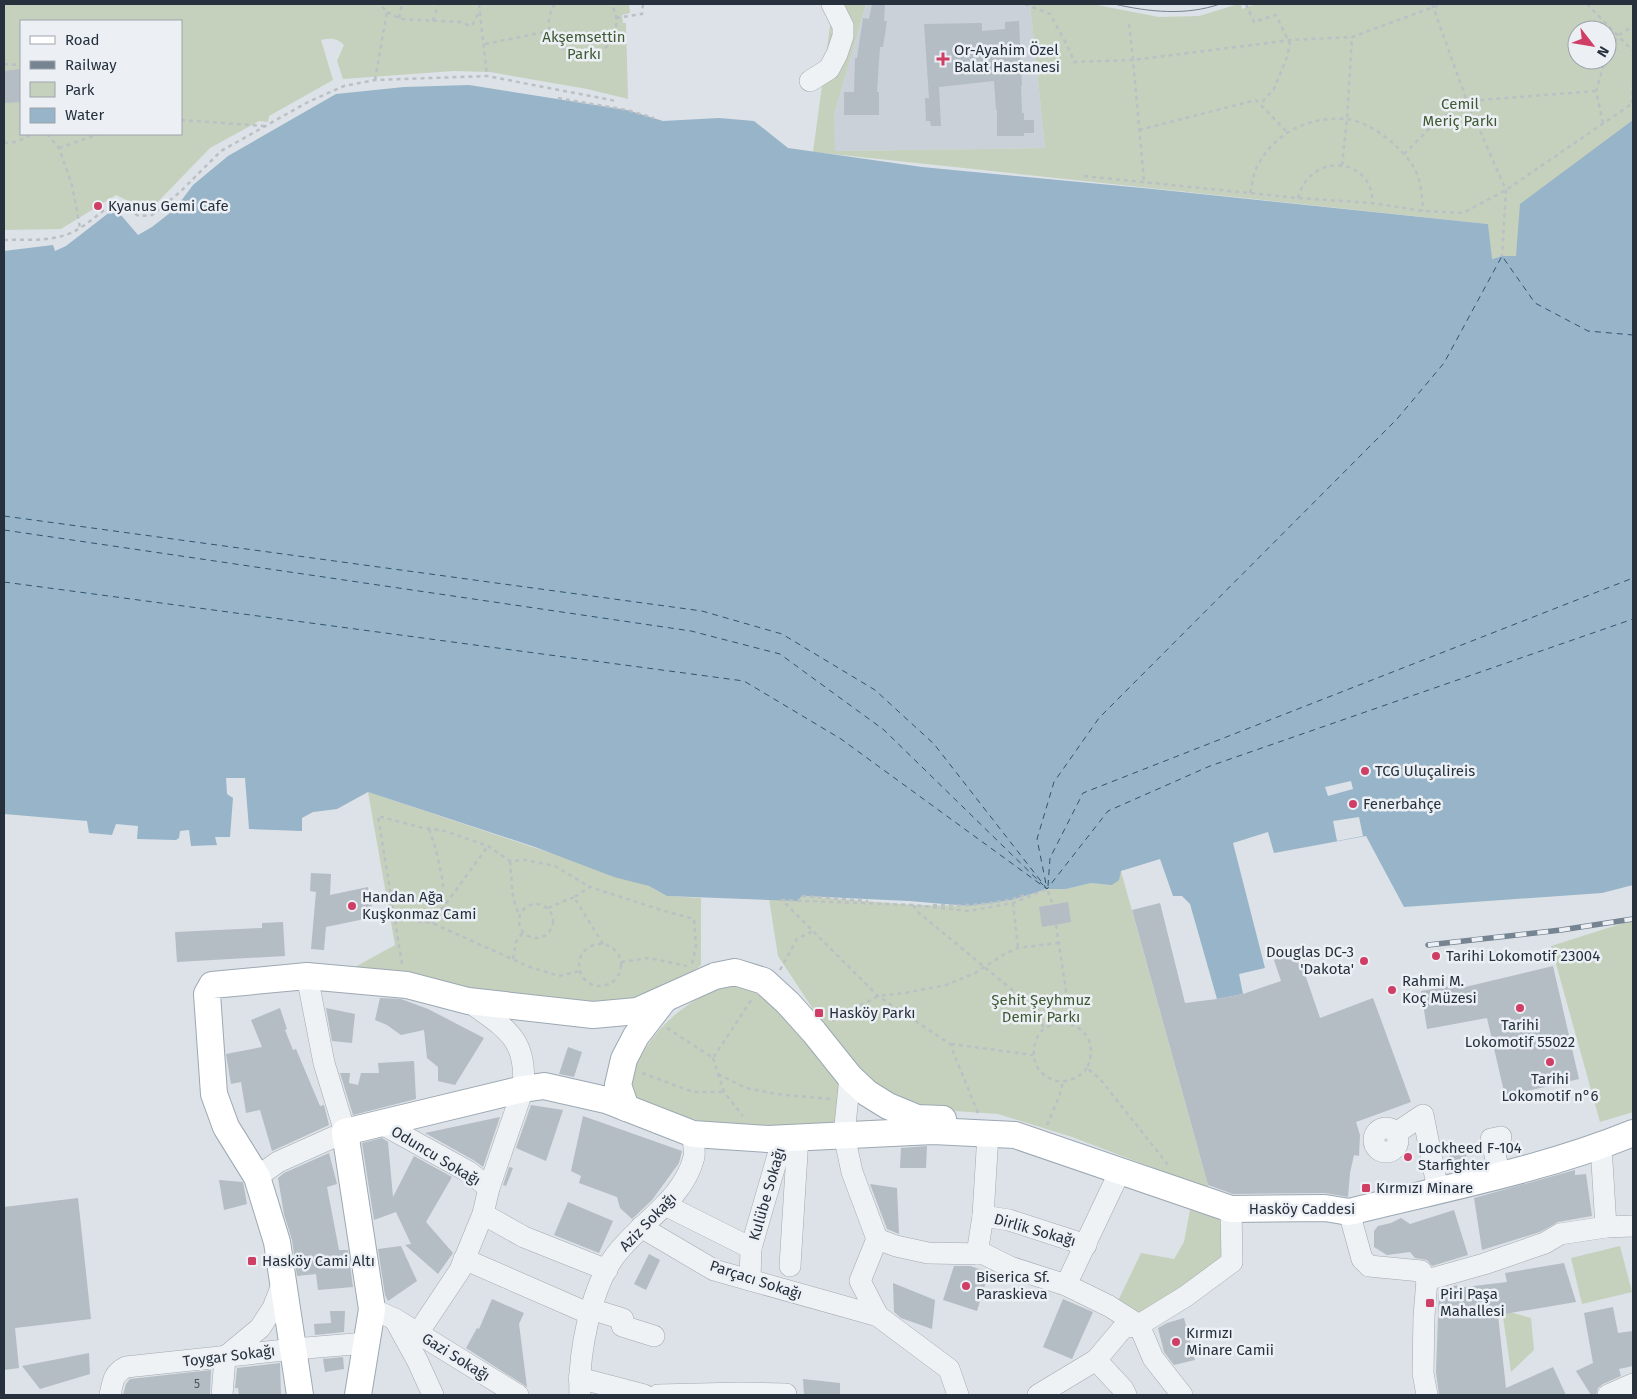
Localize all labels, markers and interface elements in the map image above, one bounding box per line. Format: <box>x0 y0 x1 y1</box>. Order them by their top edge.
legend <box>20 20 182 135</box>
north arrow <box>1567 20 1617 70</box>
park label: Akşemsettin Parkı <box>542 28 626 63</box>
text: Road <box>65 31 100 49</box>
place label: Or-Ayahim Özel Balat Hastanesi <box>954 41 1060 76</box>
text: N <box>1593 43 1612 60</box>
marker: Or-Ayahim Özel Balat Hastanesi <box>936 52 950 66</box>
text: Railway <box>65 56 117 74</box>
text: Park <box>65 81 95 99</box>
park label: Cemil Meriç Parkı <box>1423 95 1497 130</box>
text: Water <box>65 106 104 124</box>
place label: Kyanus Gemi Cafe <box>108 197 229 215</box>
marker: Kyanus Gemi Cafe <box>92 200 104 212</box>
place label: TCG Uluçalireis <box>1375 762 1475 780</box>
marker: TCG Uluçalireis <box>1359 765 1371 777</box>
place label: Fenerbahçe <box>1363 795 1442 813</box>
marker: Fenerbahçe <box>1347 798 1359 810</box>
place label: Handan Ağa Kuşkonmaz Cami <box>362 888 477 923</box>
marker: Handan Ağa Kuşkonmaz Cami <box>346 900 358 912</box>
place label: Douglas DC-3 'Dakota' <box>1266 943 1354 978</box>
place label: Tarihi Lokomotif 23004 <box>1446 947 1600 965</box>
marker: Tarihi Lokomotif 23004 <box>1430 950 1442 962</box>
marker: Douglas DC-3 'Dakota' <box>1358 955 1370 967</box>
place label: Rahmi M. Koç Müzesi <box>1402 972 1477 1007</box>
marker: Rahmi M. Koç Müzesi <box>1386 984 1398 996</box>
park label: Şehit Şeyhmuz Demir Parkı <box>991 991 1091 1026</box>
marker: Tarihi Lokomotif 55022 <box>1514 1002 1526 1014</box>
place label: Hasköy Parkı <box>829 1004 916 1022</box>
marker: Hasköy Parkı <box>813 1007 825 1019</box>
place label: Tarihi Lokomotif 55022 <box>1465 1016 1575 1051</box>
marker: Tarihi Lokomotif n°6 <box>1544 1056 1556 1068</box>
place label: Tarihi Lokomotif n°6 <box>1501 1070 1599 1105</box>
street label: Oduncu Sokağı <box>388 1122 484 1190</box>
place label: Lockheed F-104 Starfighter <box>1418 1139 1522 1174</box>
street label: Kulübe Sokağı <box>745 1145 789 1243</box>
marker: Lockheed F-104 Starfighter <box>1402 1151 1414 1163</box>
place label: Kırmızı Minare <box>1376 1179 1473 1197</box>
marker: Kırmızı Minare <box>1360 1182 1372 1194</box>
street label: Aziz Sokağı <box>616 1189 680 1255</box>
street label: Hasköy Caddesi <box>1249 1200 1355 1218</box>
street label: Dirlik Sokağı <box>992 1210 1078 1250</box>
place label: Hasköy Cami Altı <box>262 1252 375 1270</box>
marker: Hasköy Cami Altı <box>246 1255 258 1267</box>
street label: Parçacı Sokağı <box>707 1257 805 1303</box>
place label: Biserica Sf. Paraskieva <box>976 1268 1050 1303</box>
marker: Biserica Sf. Paraskieva <box>960 1280 972 1292</box>
place label: Piri Paşa Mahallesi <box>1440 1285 1505 1320</box>
marker: Piri Paşa Mahallesi <box>1424 1297 1436 1309</box>
place label: Kırmızı Minare Camii <box>1186 1324 1274 1359</box>
street label: Gazi Sokağı <box>419 1329 493 1385</box>
marker: Kırmızı Minare Camii <box>1170 1336 1182 1348</box>
street label: Toygar Sokağı <box>182 1341 276 1371</box>
house number: 5 <box>194 1377 200 1391</box>

